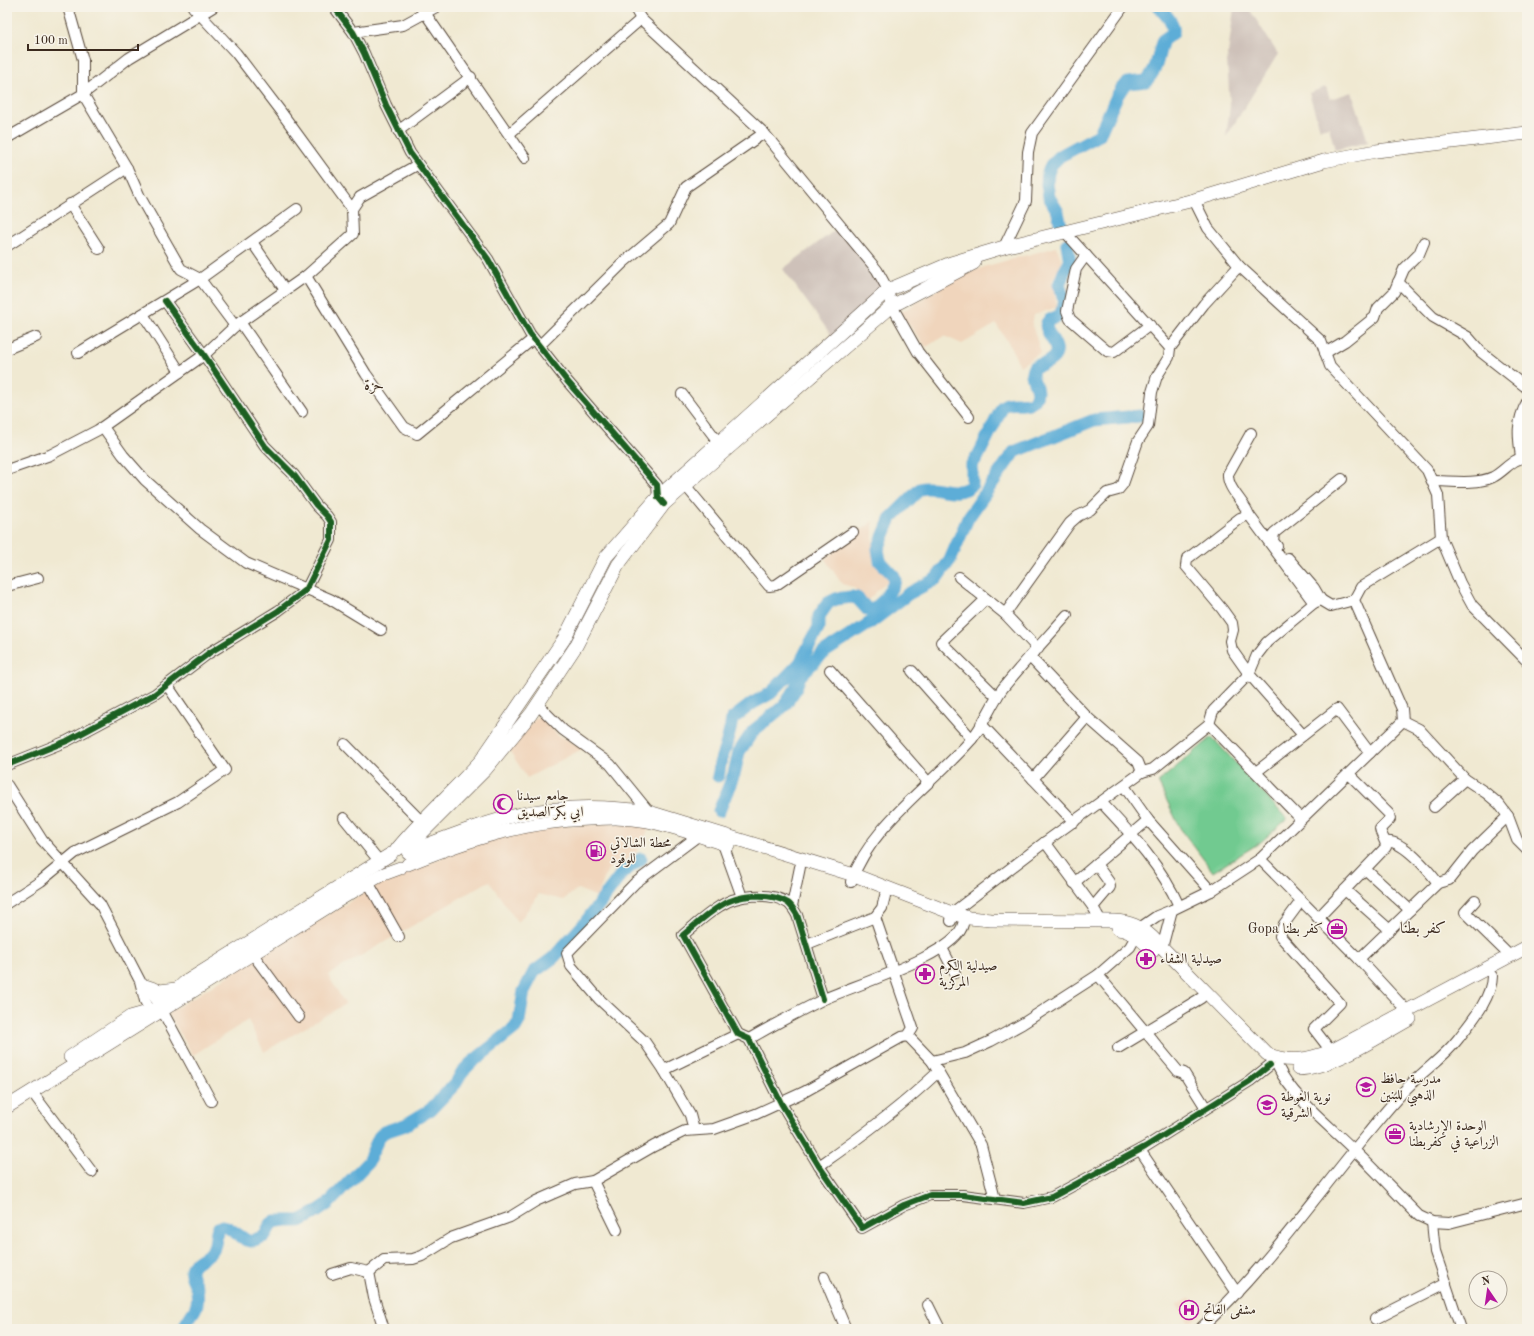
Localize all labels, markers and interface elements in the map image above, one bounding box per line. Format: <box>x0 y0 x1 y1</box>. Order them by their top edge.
scale bar <box>28 26 138 52</box>
text: 100 m <box>34 35 68 47</box>
district label: حزة <box>364 378 384 395</box>
place label: جامع سيدنا ابي بكر الصديق <box>517 789 583 823</box>
mosque icon: جامع سيدنا ابي بكر الصديق <box>492 793 514 815</box>
place label: محطة الشالاتي للوقود <box>610 836 672 867</box>
fuel station icon: محطة الشالاتي للوقود <box>585 840 607 862</box>
office icon: Gopa كفر بطنا <box>1326 918 1348 940</box>
district label: كفر بطنا <box>1400 920 1446 938</box>
place label: Gopa كفر بطنا <box>1248 922 1323 937</box>
pharmacy icon: صيدلية الشفاء <box>1135 948 1157 970</box>
place label: صيدلية الشفاء <box>1160 952 1222 967</box>
place label: صيدلية الكرم المركزية <box>939 958 998 990</box>
pharmacy icon: صيدلية الكرم المركزية <box>914 963 936 985</box>
place label: مدرسة حافظ الذهبي للبنين <box>1380 1072 1441 1107</box>
school or university icon: مدرسة حافظ الذهبي للبنين <box>1355 1076 1377 1098</box>
place label: نوية الغوطة الشرقية <box>1281 1090 1331 1122</box>
school or university icon: نوية الغوطة الشرقية <box>1256 1094 1278 1116</box>
place label: الوحدة الإرشادية الزراعية في كفربطنا <box>1409 1119 1498 1153</box>
office icon: الوحدة الإرشادية الزراعية في كفربطنا <box>1384 1123 1406 1145</box>
north arrow <box>1468 1270 1508 1310</box>
text: N <box>1481 1275 1492 1288</box>
hospital icon: مشفى الفاتح <box>1178 1299 1200 1321</box>
place label: مشفى الفاتح <box>1203 1302 1256 1322</box>

